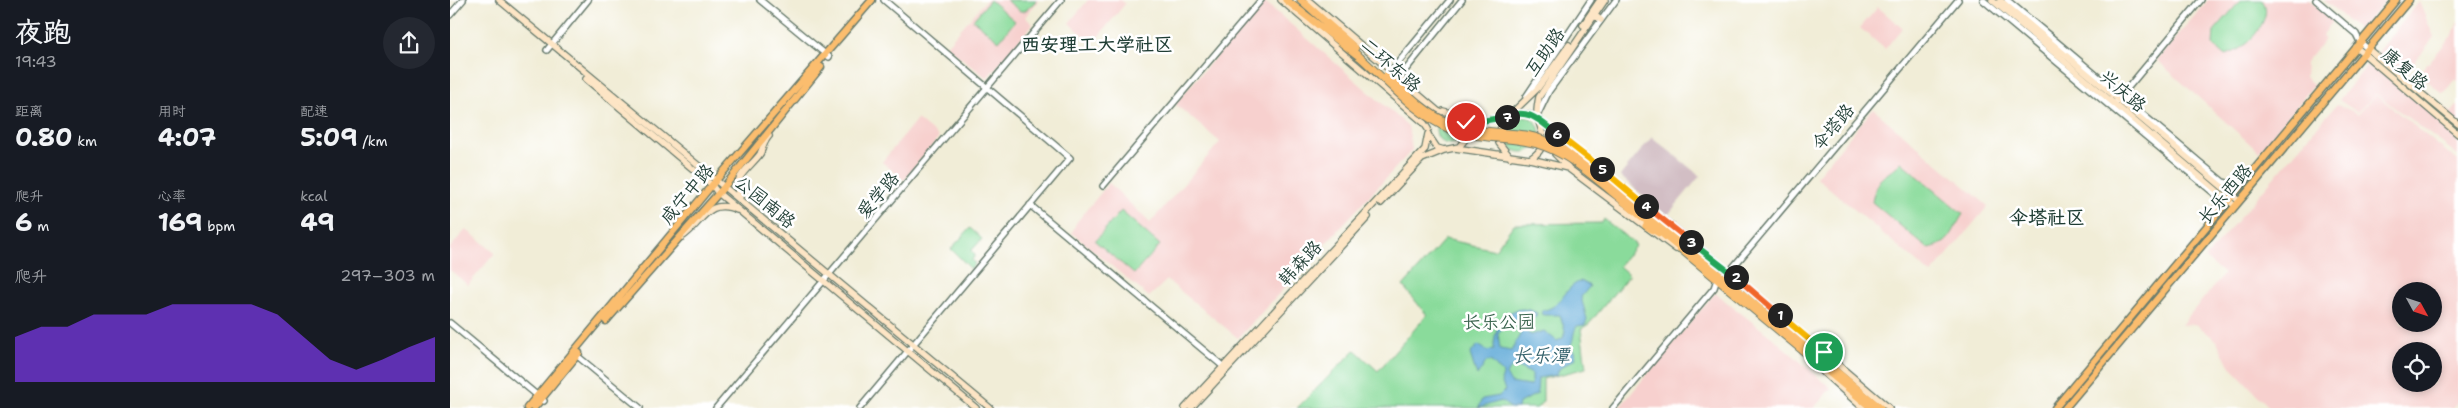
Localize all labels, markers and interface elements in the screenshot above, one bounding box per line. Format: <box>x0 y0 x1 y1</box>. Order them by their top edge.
text: 夜跑 <box>15 13 71 51</box>
button: share <box>383 17 435 69</box>
street label: 互助路 <box>1520 23 1570 81</box>
district label: 西安理工大学社区 <box>1021 32 1173 57</box>
street label: 二环东路 <box>1356 32 1426 98</box>
street label: 康复路 <box>2377 42 2433 96</box>
text: 19:43 <box>15 51 57 72</box>
street label: 兴庆路 <box>2095 64 2151 118</box>
street label: 伞塔路 <box>1806 99 1860 155</box>
pin <box>1445 101 1487 143</box>
text: 距离 <box>15 102 43 120</box>
text: 用时 <box>158 102 186 120</box>
text: 配速 <box>300 102 328 120</box>
pin: 7 <box>1494 104 1520 130</box>
icon: check <box>1452 108 1480 136</box>
text: 7 <box>1503 108 1512 126</box>
text: 0.80 <box>15 120 73 154</box>
text: 4:07 <box>158 120 216 154</box>
text: 5:09 <box>300 120 358 154</box>
pin: 6 <box>1544 122 1570 146</box>
text: 6 <box>1553 125 1562 143</box>
text: km <box>73 132 97 150</box>
text: /km <box>358 132 387 150</box>
pin: 5 <box>1590 156 1614 182</box>
street label: 咸宁中路 <box>655 159 719 229</box>
street label: 长乐西路 <box>2193 159 2257 229</box>
text: 5 <box>1598 160 1607 178</box>
street label: 爱学路 <box>851 167 905 223</box>
street label: 公园南路 <box>729 170 801 234</box>
text: 爬升 <box>15 187 43 205</box>
text: 心率 <box>158 187 186 205</box>
text: kcal <box>300 187 328 205</box>
pin: 4 <box>1634 194 1658 218</box>
text: 4 <box>1642 197 1651 215</box>
text: 6 <box>15 205 33 239</box>
text: 169 <box>158 205 202 239</box>
text: 49 <box>300 205 335 239</box>
district label: 伞塔社区 <box>2009 205 2085 230</box>
text: m <box>33 217 49 235</box>
text: bpm <box>202 217 235 235</box>
pin: 3 <box>1678 230 1704 254</box>
text: 3 <box>1687 233 1696 251</box>
street label: 韩森路 <box>1273 235 1327 291</box>
pin: 2 <box>1724 264 1748 290</box>
text: 297–303 m <box>340 265 435 286</box>
text: 爬升 <box>15 266 47 287</box>
text: 2 <box>1732 268 1741 286</box>
north arrow <box>2392 282 2442 332</box>
map controls <box>2392 282 2442 392</box>
pin: 1 <box>1768 302 1792 328</box>
text: 1 <box>1777 306 1784 324</box>
park label: 长乐公园 <box>1463 310 1535 334</box>
pin <box>1803 331 1845 373</box>
icon: arrive <box>1810 338 1838 366</box>
button: locate <box>2392 342 2442 392</box>
water label: 长乐潭 <box>1512 343 1571 368</box>

